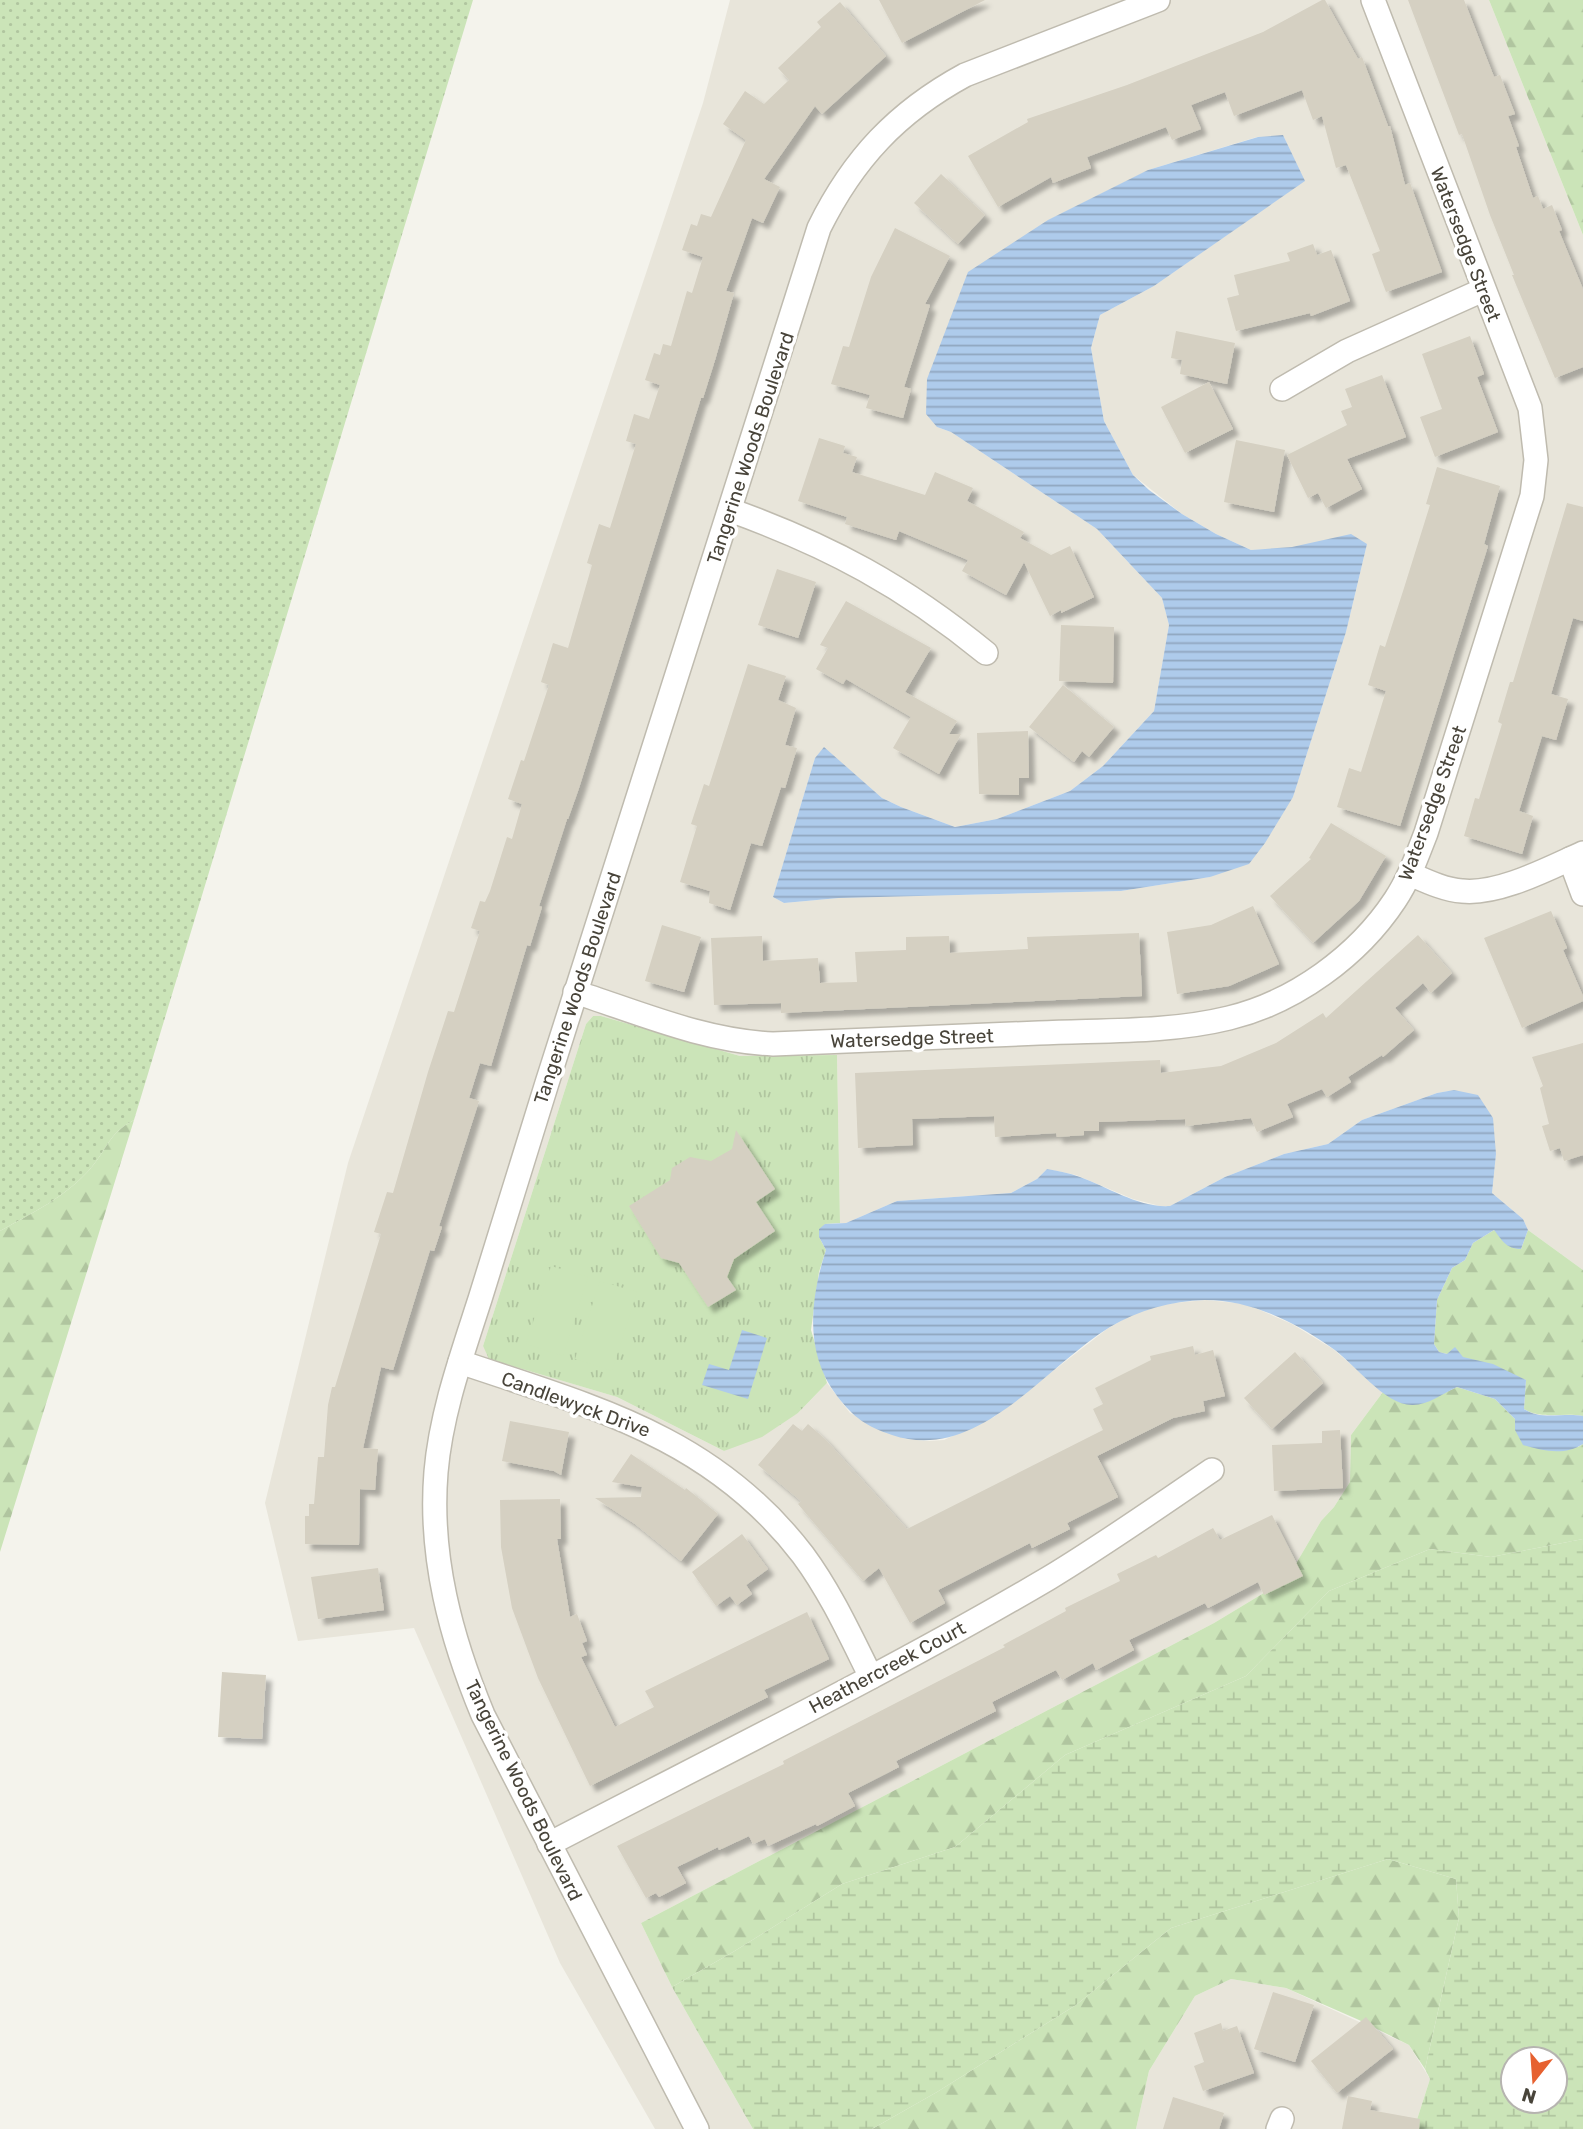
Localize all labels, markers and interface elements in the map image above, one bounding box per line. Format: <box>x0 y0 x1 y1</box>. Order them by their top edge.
street label: Watersedge Street <box>1425 164 1506 325</box>
street label: Tangerine Woods Boulevard <box>702 329 799 567</box>
street label: Watersedge Street <box>1394 722 1471 884</box>
street label: Tangerine Woods Boulevard <box>529 869 626 1107</box>
street label: Watersedge Street <box>830 1024 995 1053</box>
street label: Candlewyck Drive <box>498 1367 653 1442</box>
street label: Heathercreek Court <box>805 1616 970 1718</box>
street label: Tangerine Woods Boulevard <box>460 1676 587 1904</box>
north arrow <box>1499 2045 1569 2115</box>
text: N <box>1519 2083 1539 2109</box>

